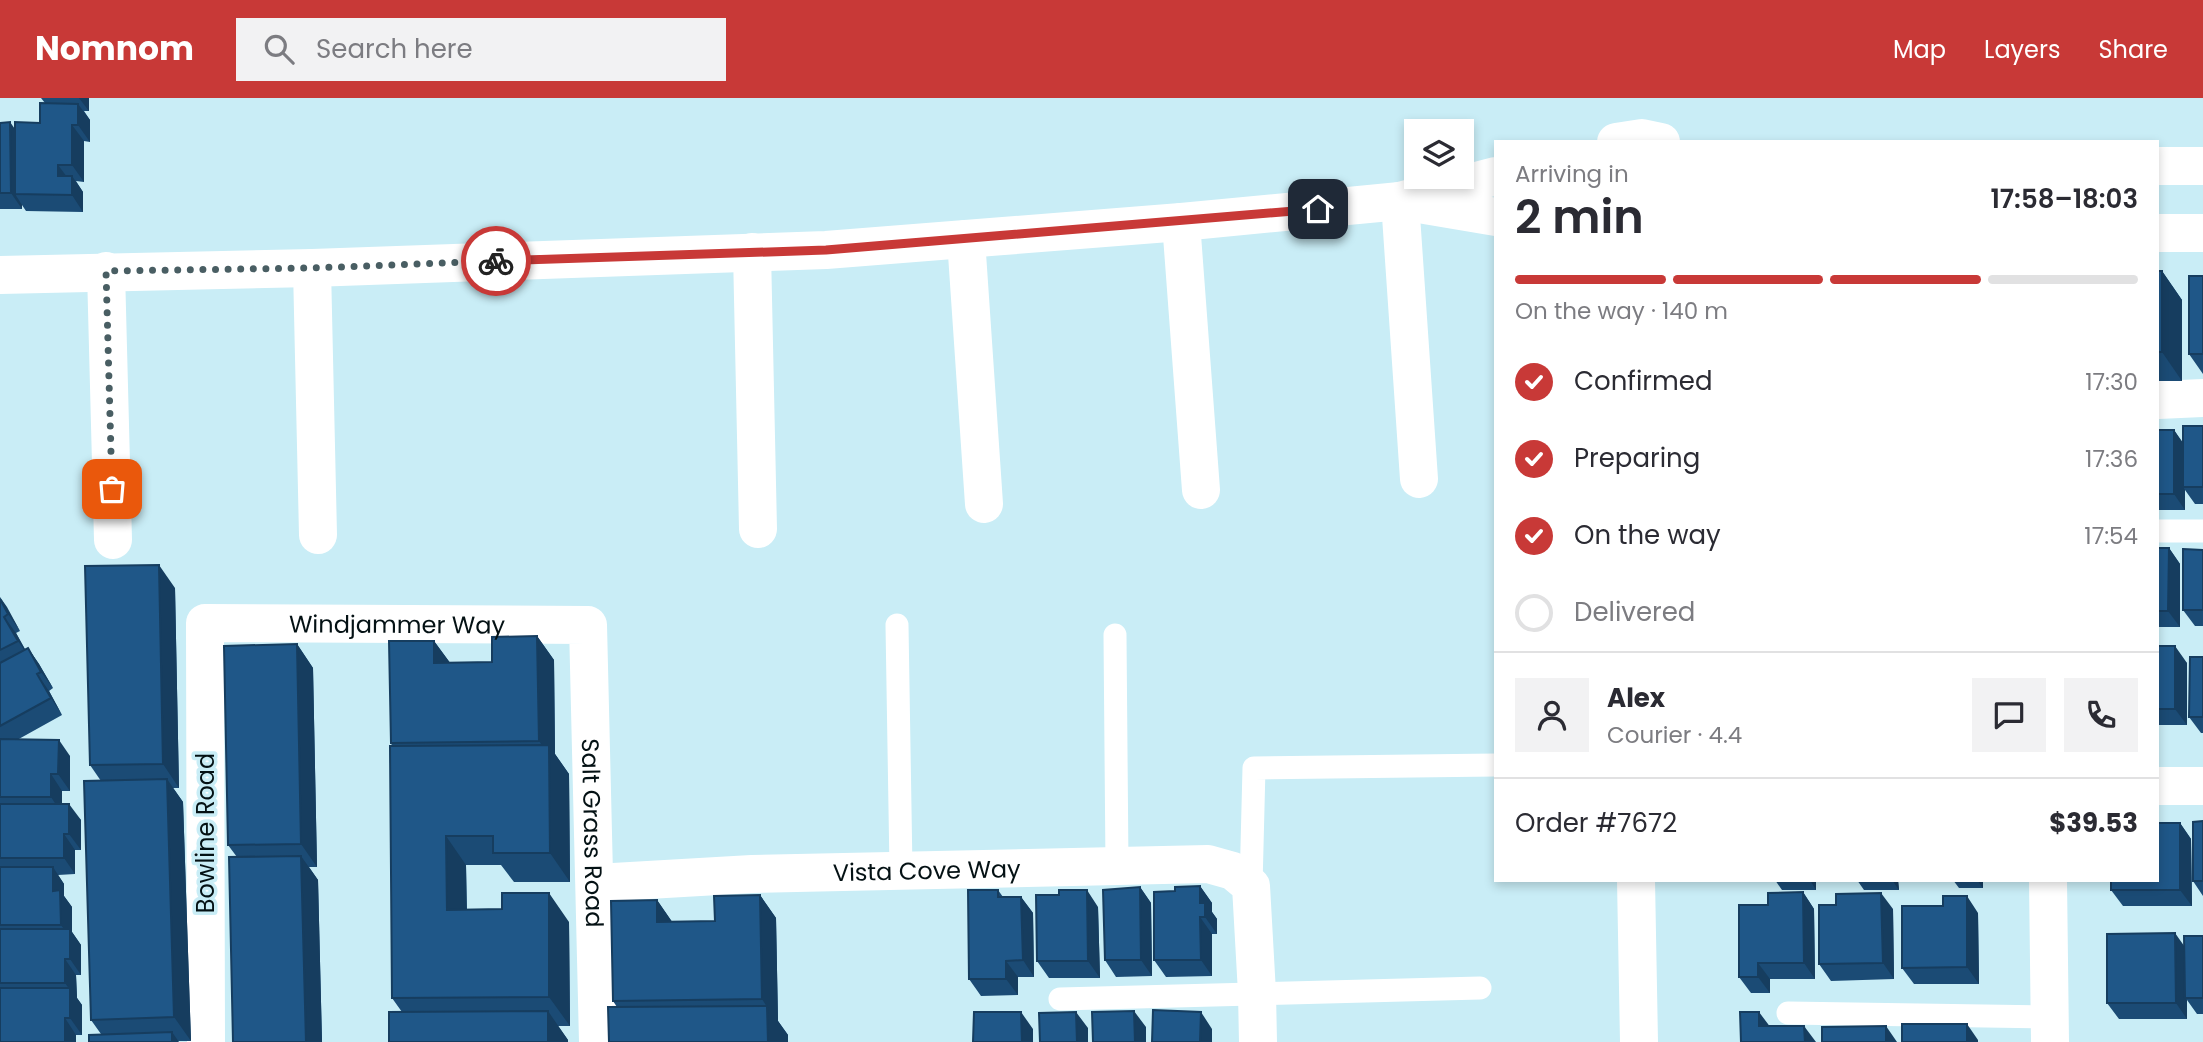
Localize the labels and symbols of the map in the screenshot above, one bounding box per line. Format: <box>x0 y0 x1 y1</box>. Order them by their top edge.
pin <box>1288 179 1348 239</box>
courier <box>461 226 531 296</box>
pin <box>82 459 142 519</box>
street label: Windjammer Way <box>289 607 506 641</box>
street label: Salt Grass Road <box>574 738 612 928</box>
street label: Bowline Road <box>189 753 222 913</box>
street label: Vista Cove Way <box>832 852 1021 889</box>

